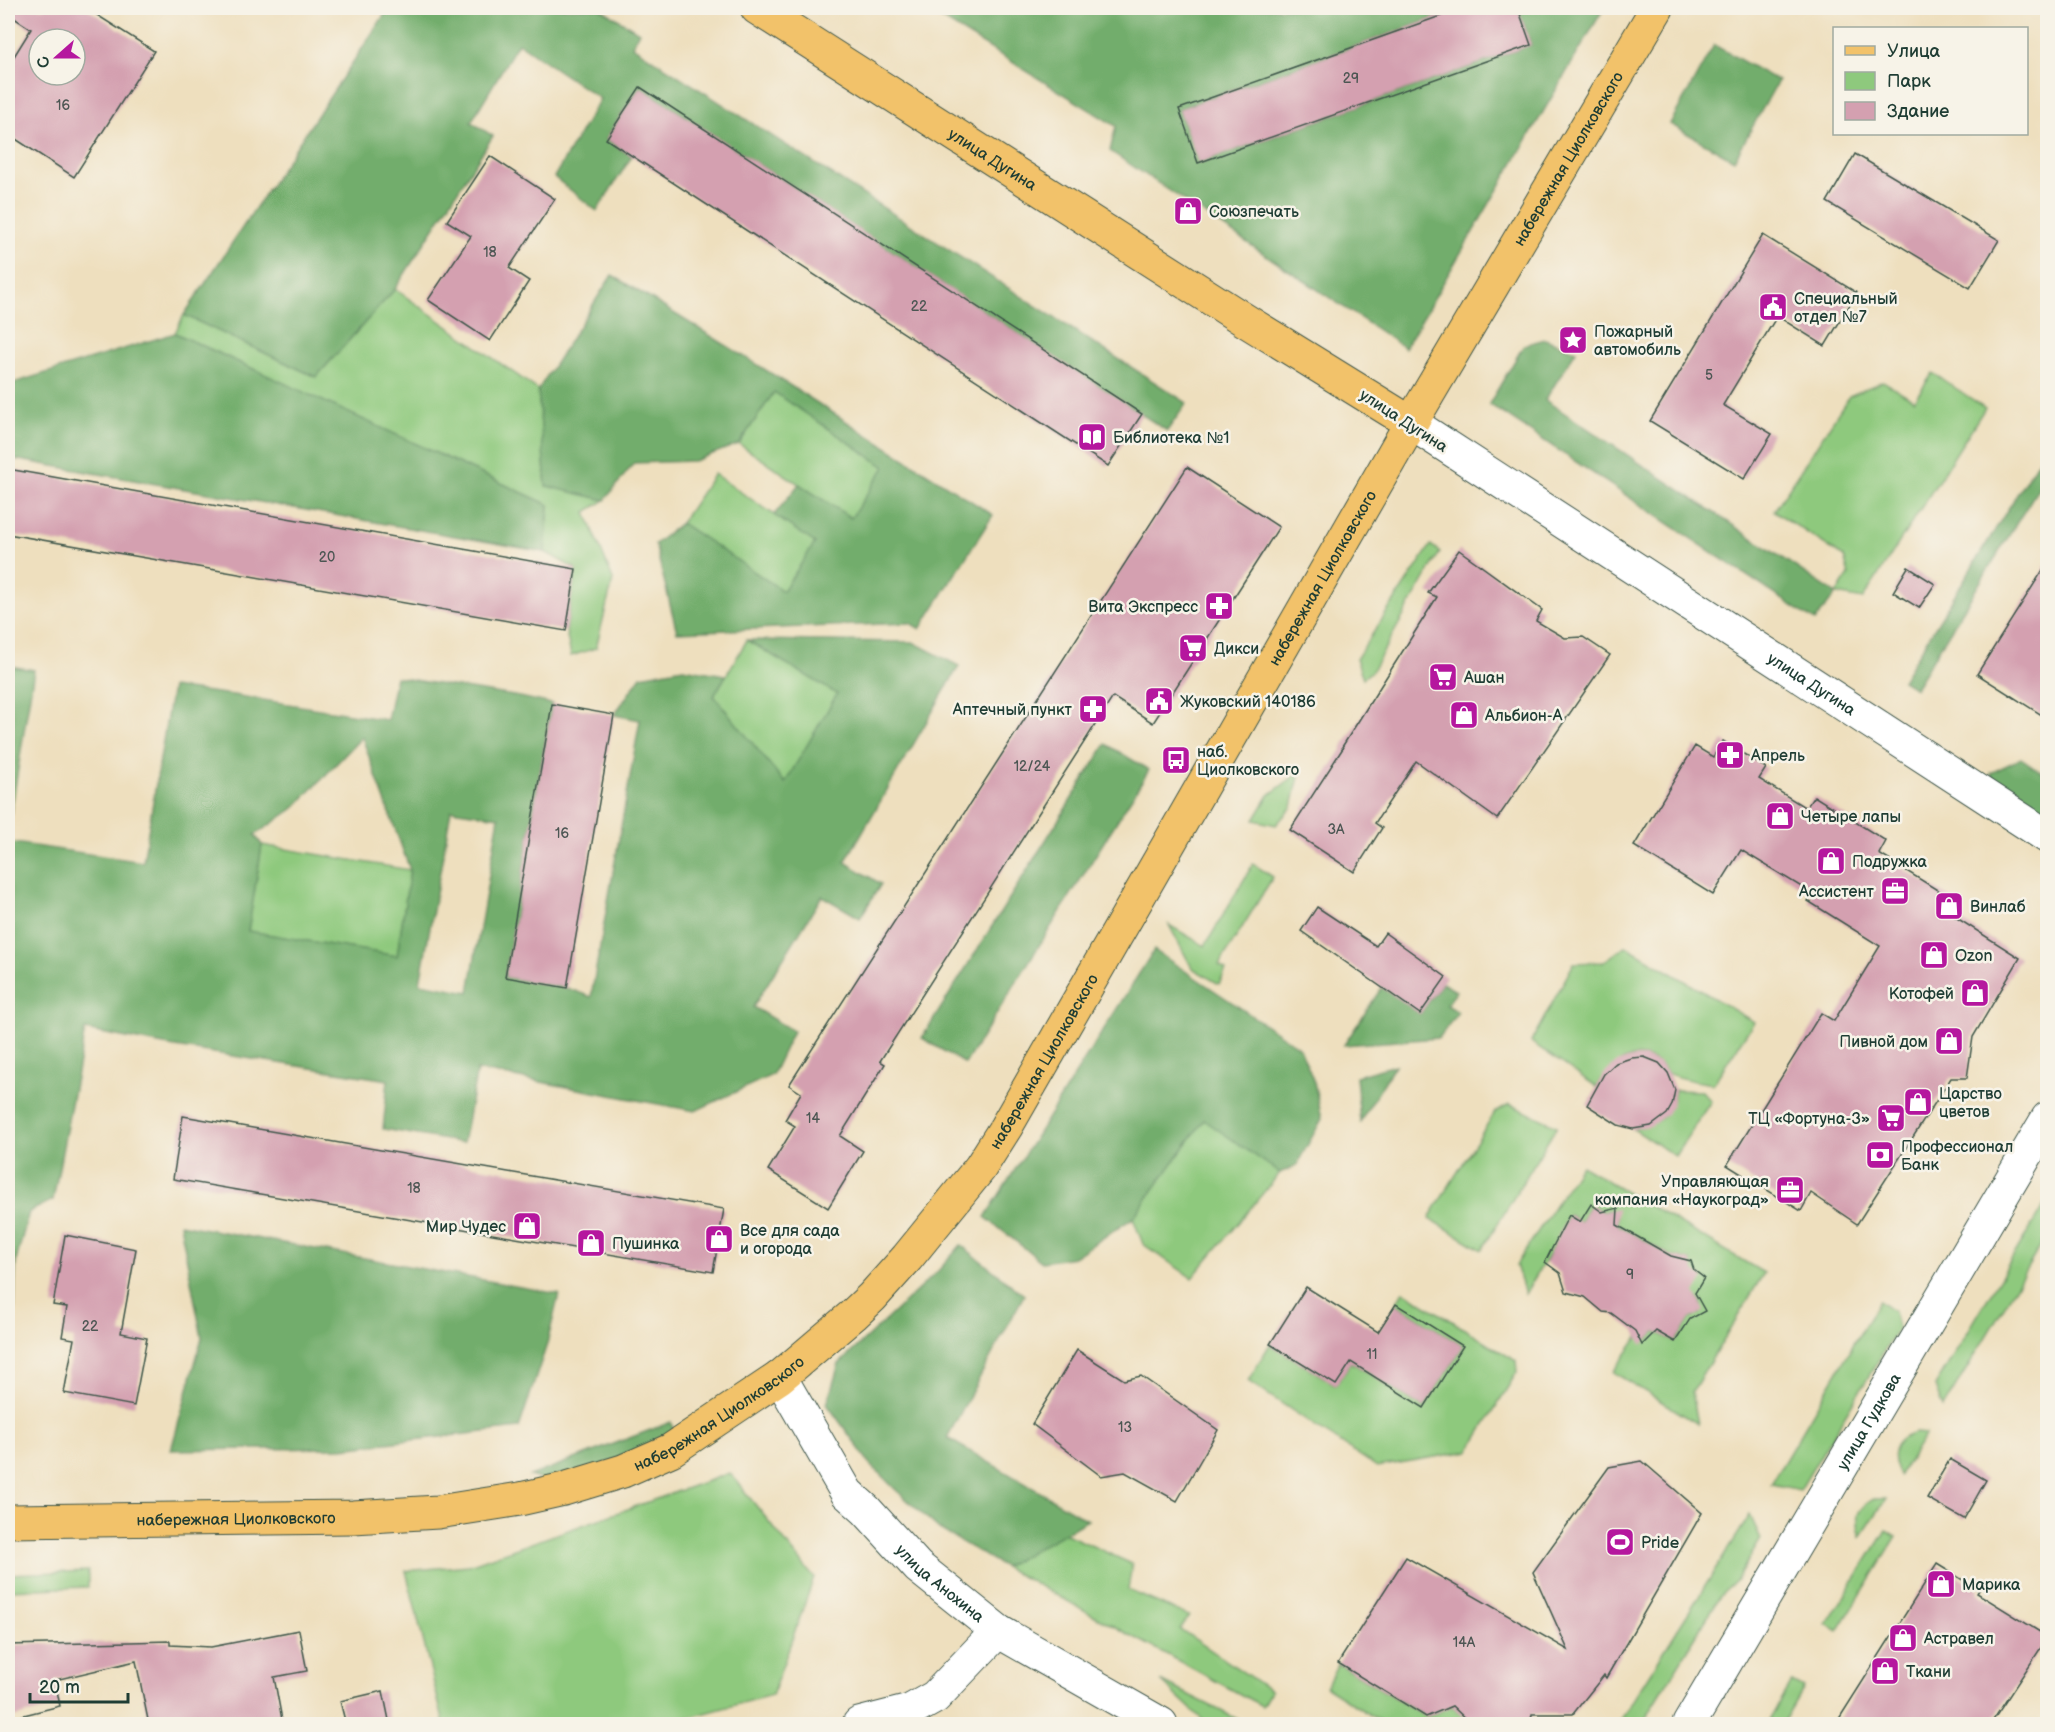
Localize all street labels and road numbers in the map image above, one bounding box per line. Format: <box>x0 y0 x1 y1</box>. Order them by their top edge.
street label: набережная Циолковского <box>1510 69 1628 250</box>
street label: улица Дугина <box>944 125 1040 196</box>
street label: улица Дугина <box>1356 386 1451 457</box>
street label: набережная Циолковского <box>1265 487 1381 670</box>
street label: улица Дугина <box>1763 649 1859 721</box>
street label: набережная Циолковского <box>986 971 1103 1153</box>
street label: набережная Циолковского <box>631 1353 808 1476</box>
street label: улица Гудкова <box>1834 1370 1906 1474</box>
street label: набережная Циолковского <box>136 1509 336 1531</box>
street label: улица Анохина <box>891 1541 988 1627</box>

